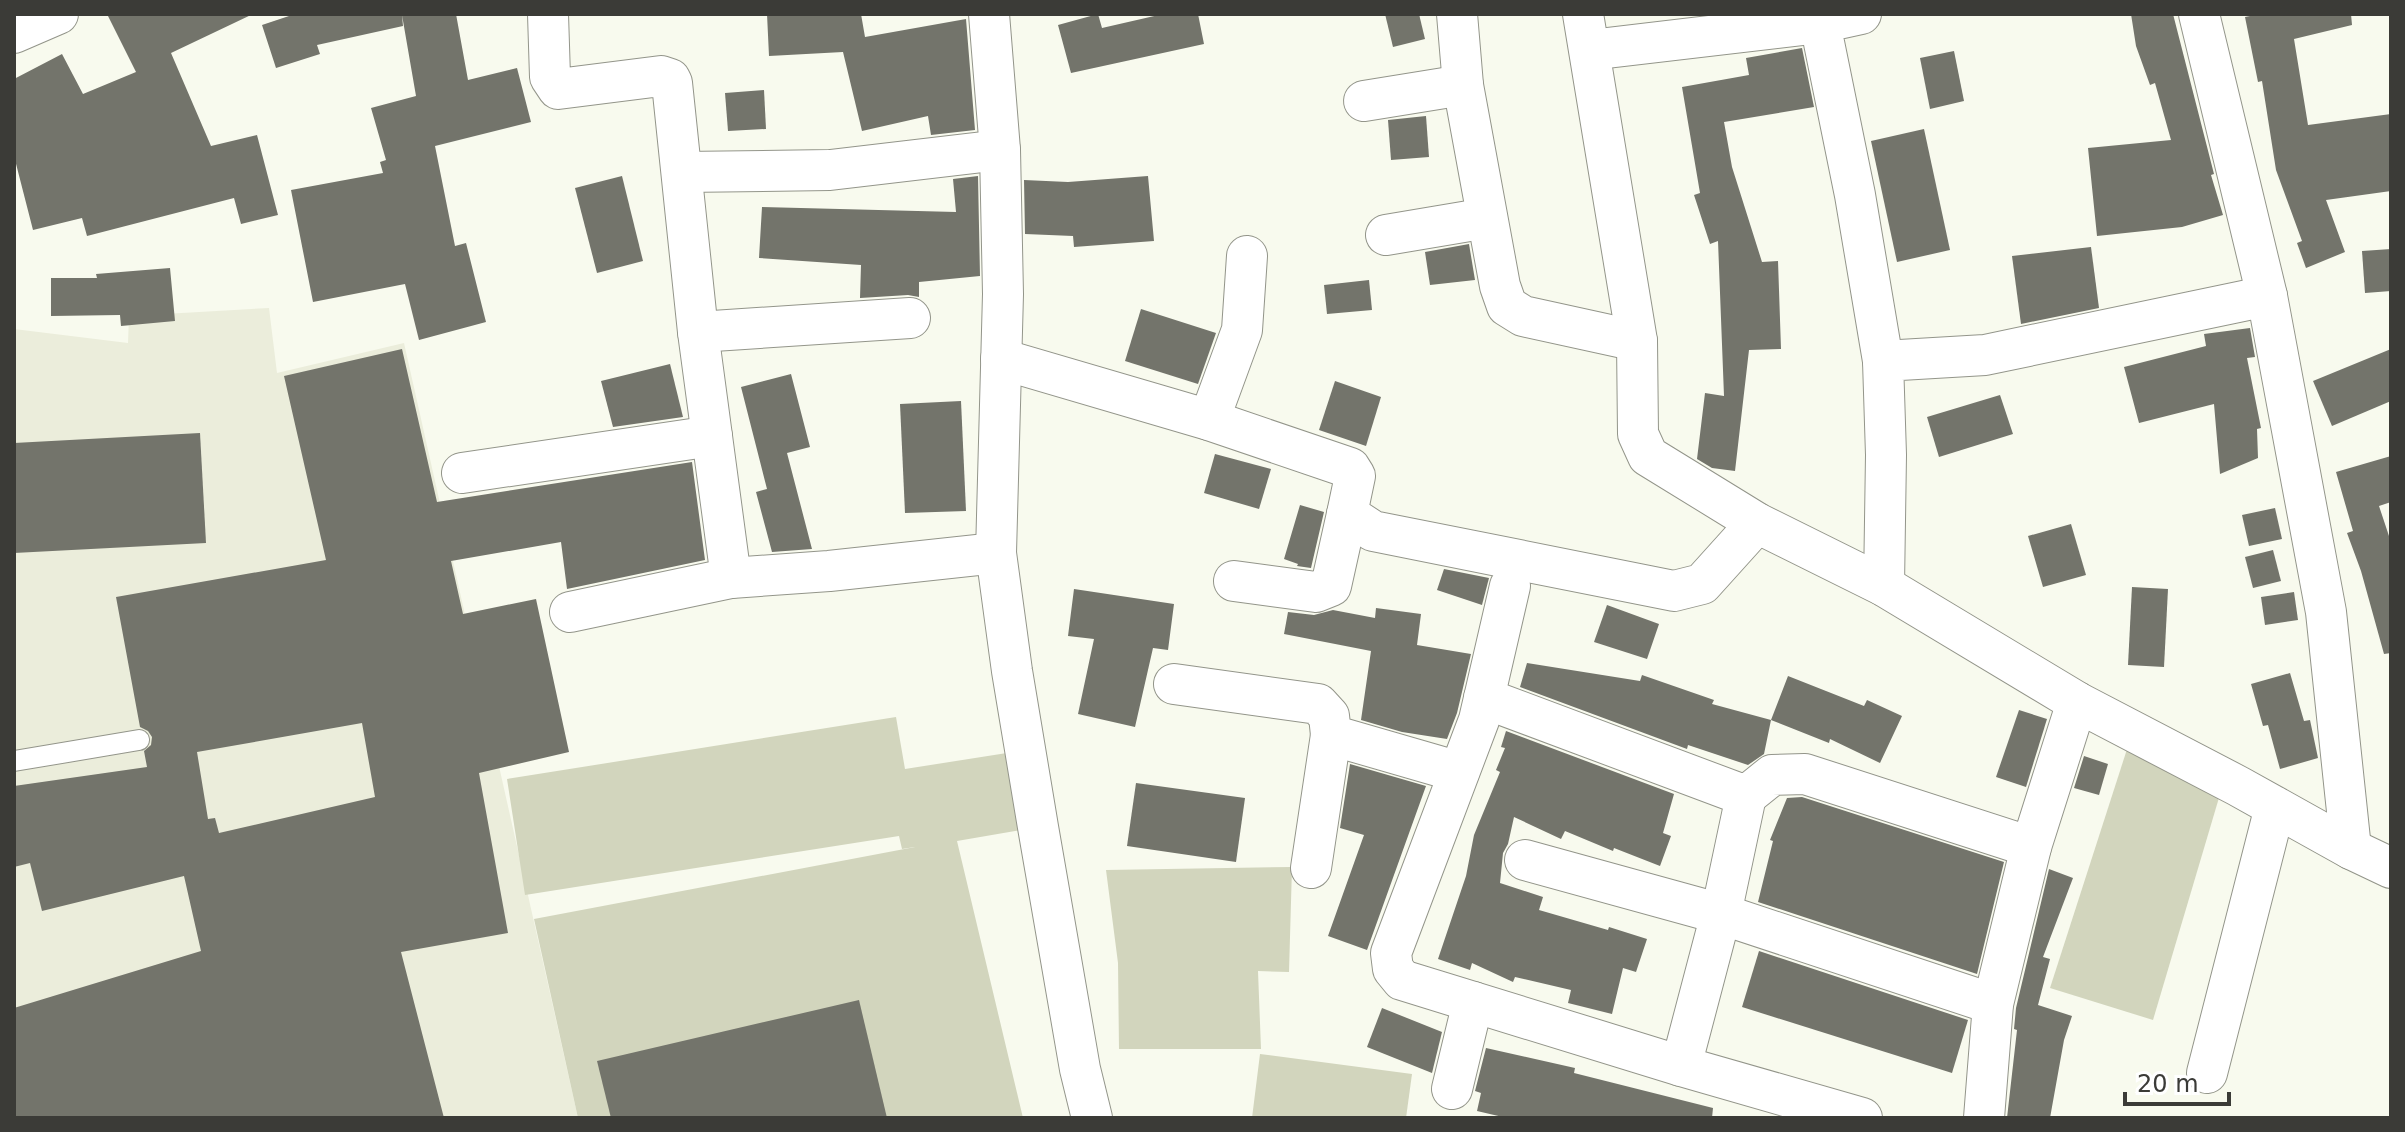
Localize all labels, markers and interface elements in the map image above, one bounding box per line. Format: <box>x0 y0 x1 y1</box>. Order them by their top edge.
scale bar <box>2125 1056 2229 1106</box>
text: 20 m <box>2137 1070 2199 1098</box>

